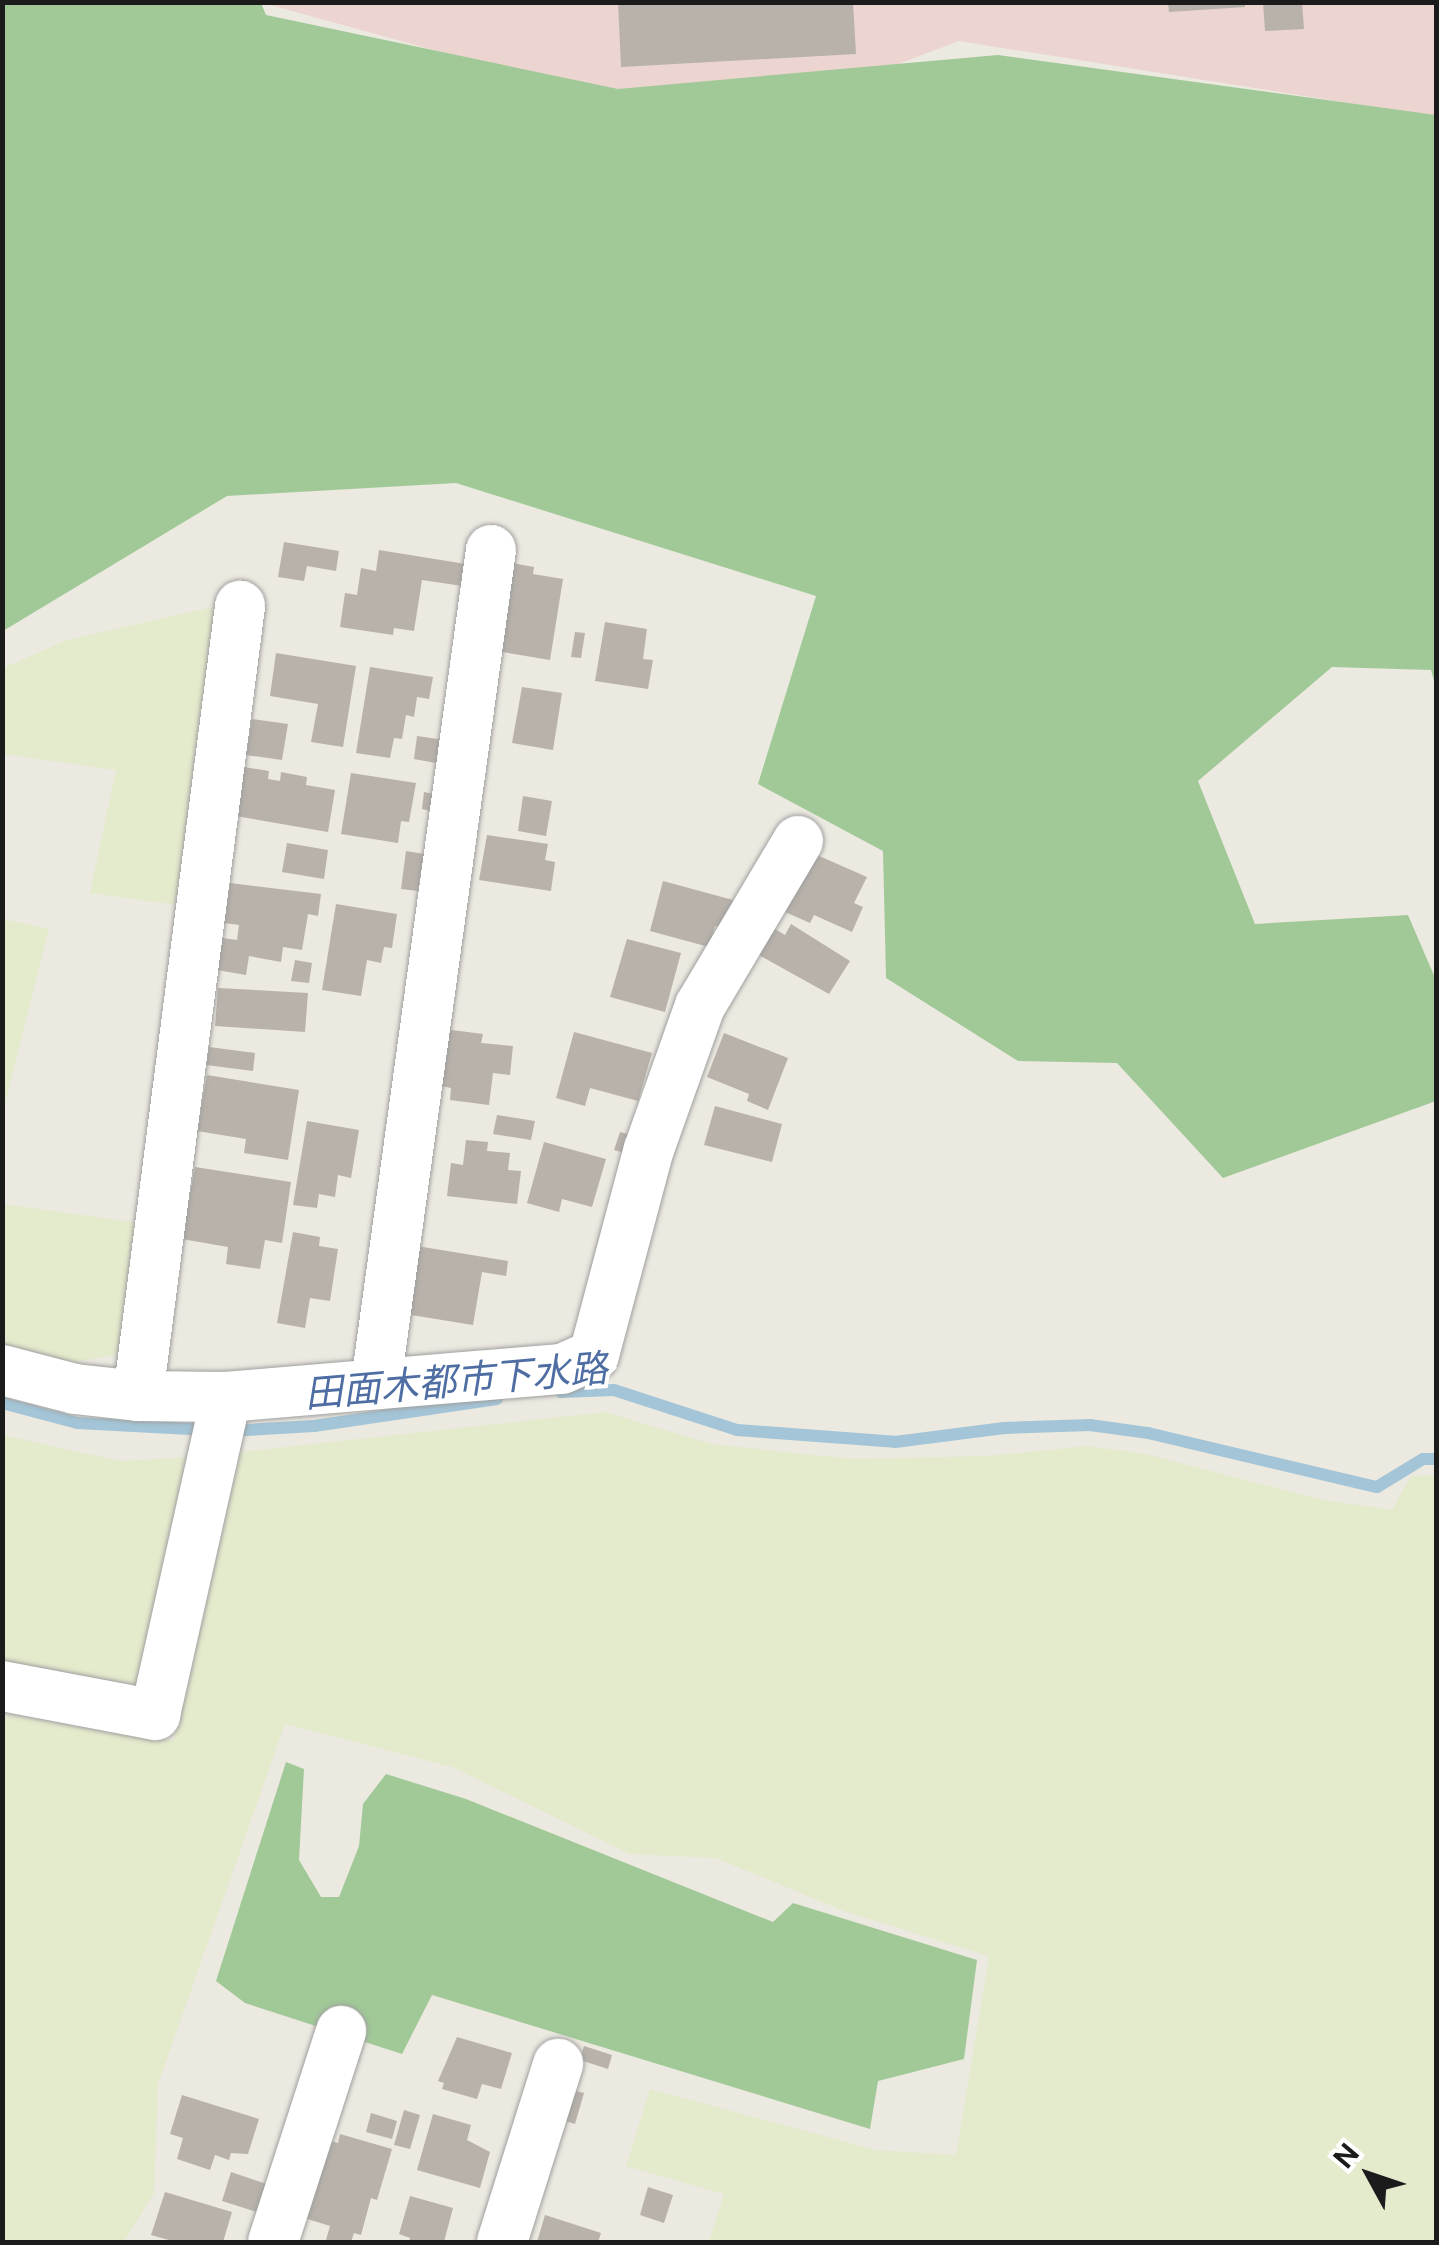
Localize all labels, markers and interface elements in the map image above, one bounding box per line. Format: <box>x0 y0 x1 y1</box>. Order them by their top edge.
water label: 田面木都市下水路 <box>303 1345 609 1417</box>
north arrow <box>1319 2125 1419 2225</box>
text: N <box>1326 2136 1365 2174</box>

